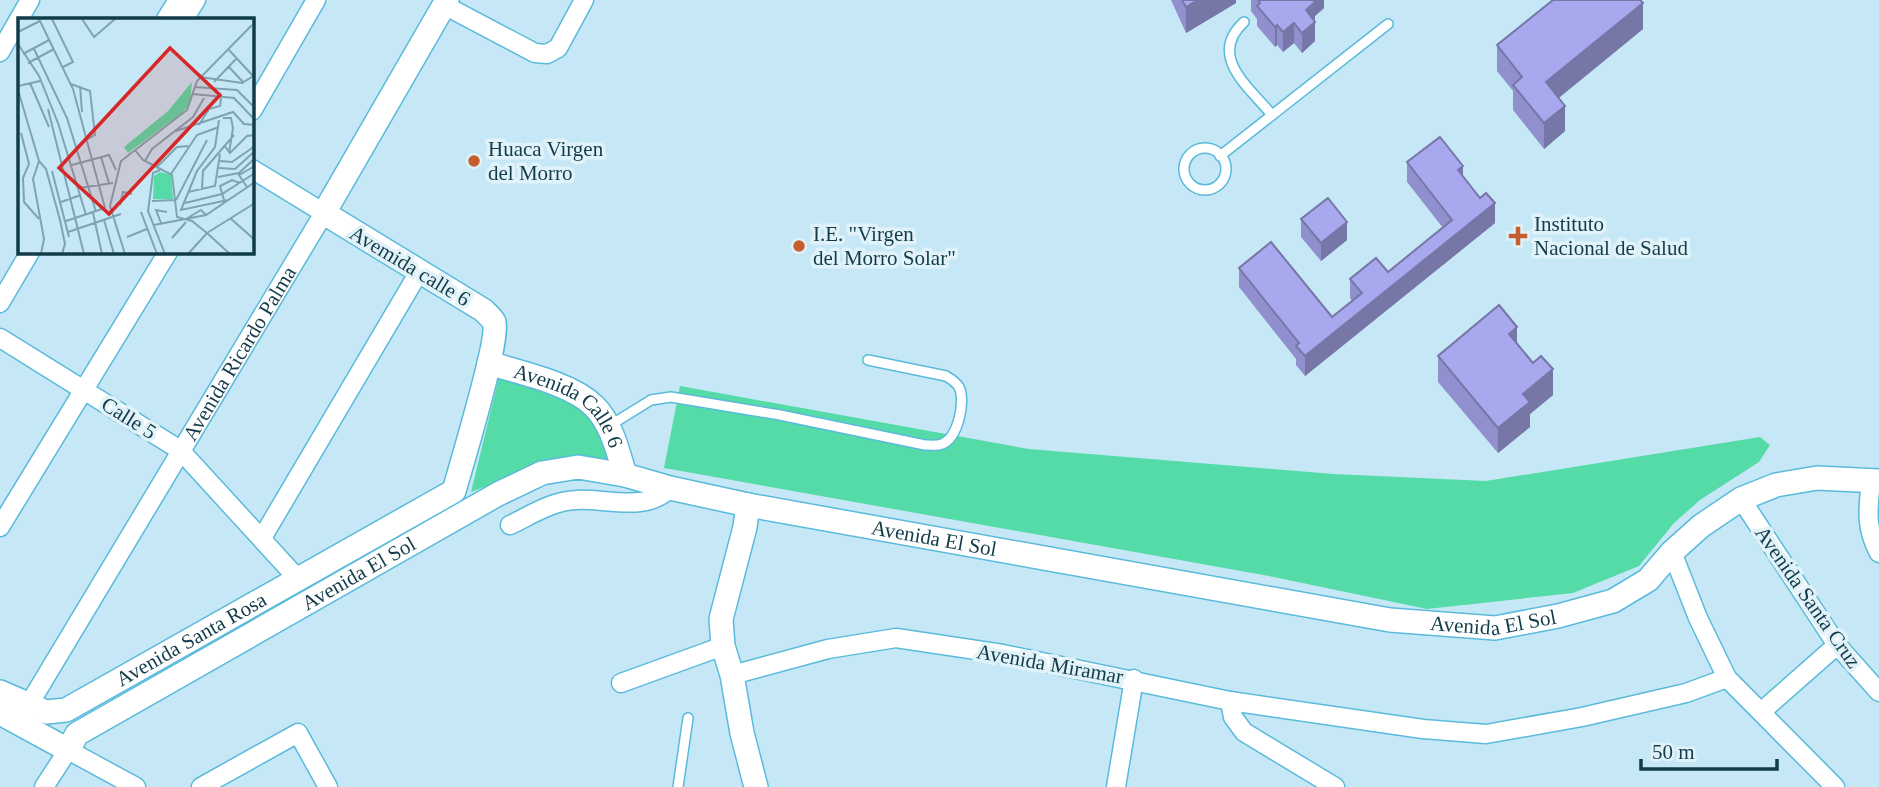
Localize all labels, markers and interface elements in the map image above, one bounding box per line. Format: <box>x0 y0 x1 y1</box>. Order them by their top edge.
inset map <box>18 18 254 254</box>
place label: Huaca Virgen del Morro <box>488 137 604 185</box>
marker: Huaca Virgen del Morro <box>466 153 482 169</box>
place label: Instituto Nacional de Salud <box>1534 212 1688 260</box>
street label: Avemida calle 6 <box>346 221 474 311</box>
place label: I.E. "Virgen del Morro Solar" <box>813 222 956 270</box>
marker: Instituto Nacional de Salud <box>1508 226 1528 246</box>
marker: I.E. "Virgen del Morro Solar" <box>791 238 807 254</box>
street label: Avenida Ricardo Palma <box>178 262 301 445</box>
street label: Avenida Calle 6 <box>511 359 628 451</box>
street label: Calle 5 <box>97 392 161 444</box>
street label: Avenida El Sol <box>870 515 999 561</box>
street label: Avenida Santa Cruz <box>1750 521 1866 673</box>
street label: Avenida El Sol <box>298 532 420 615</box>
street label: Avenida Santa Rosa <box>112 587 271 691</box>
street label: Avenida El Sol <box>1429 605 1558 641</box>
street label: Avenida Miramar <box>975 639 1125 689</box>
scale bar <box>1641 728 1778 772</box>
text: 50 m <box>1652 740 1695 764</box>

